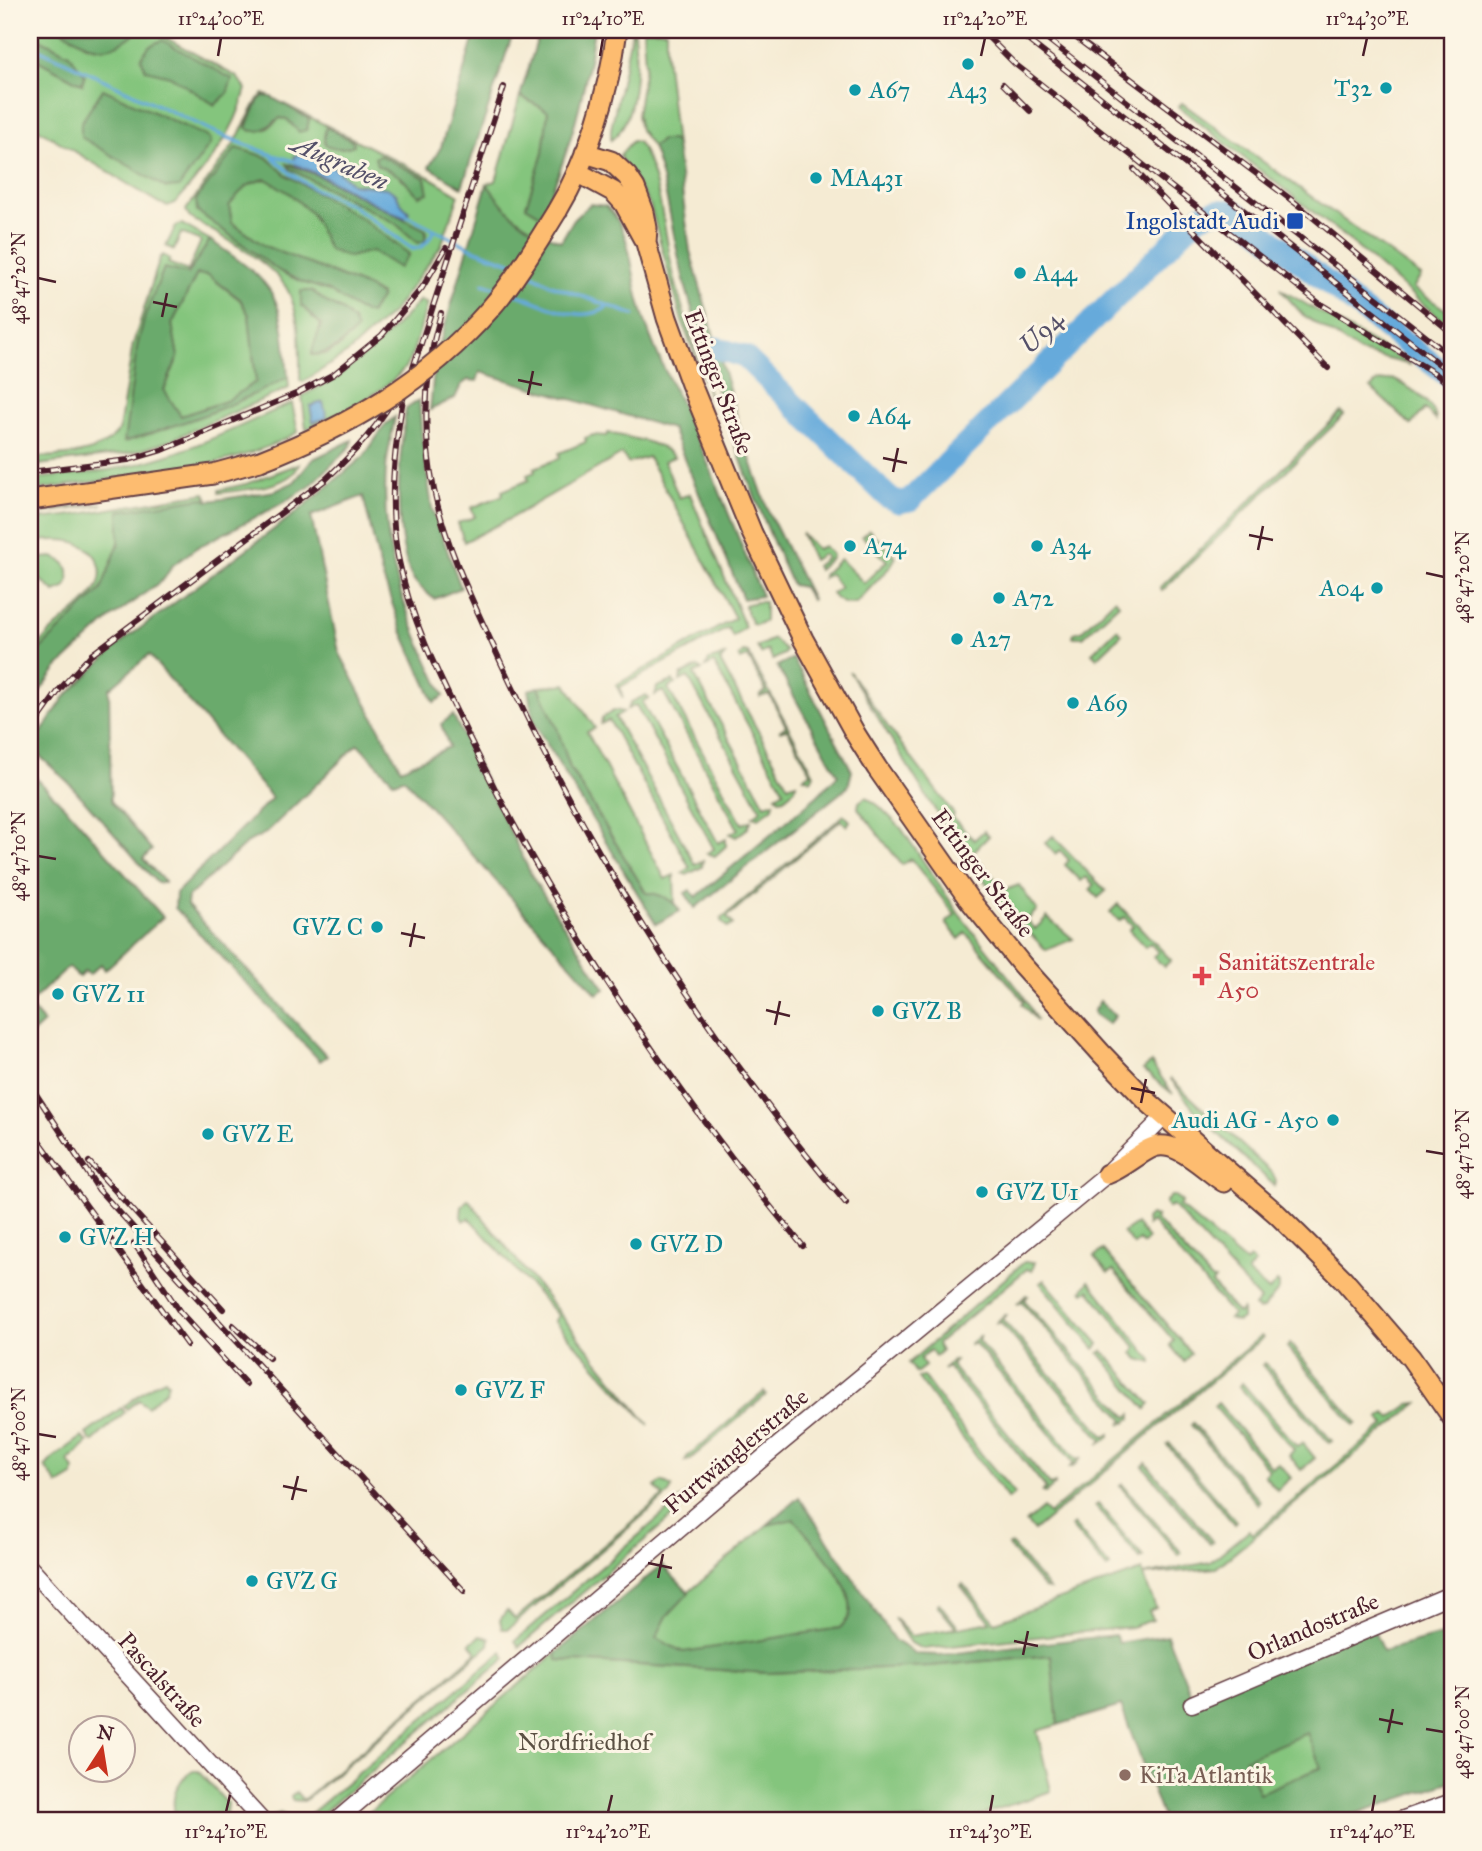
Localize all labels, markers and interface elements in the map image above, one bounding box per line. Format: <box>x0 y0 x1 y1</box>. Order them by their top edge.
text: 11°24'00"E <box>178 8 264 30</box>
text: 11°24'10"E <box>562 8 645 30</box>
text: 11°24'20"E <box>943 8 1027 30</box>
text: 11°24'30"E <box>1325 8 1409 30</box>
marker: A43 <box>960 56 976 72</box>
place label: T32 <box>1334 73 1372 103</box>
place label: A67 <box>868 75 910 105</box>
place label: A43 <box>947 75 988 105</box>
marker: T32 <box>1378 80 1394 96</box>
marker: A67 <box>847 82 863 98</box>
water label: Augraben <box>284 125 394 198</box>
place label: MA431 <box>830 163 903 193</box>
marker: MA431 <box>808 170 824 186</box>
place label: Ingolstadt Audi <box>1126 206 1279 236</box>
marker: Ingolstadt Audi <box>1285 211 1305 231</box>
text: 48°47'20"N <box>8 232 30 324</box>
place label: A44 <box>1033 258 1078 288</box>
marker: A44 <box>1012 265 1028 281</box>
water label: U94 <box>1012 303 1070 361</box>
street label: Ettinger Straße <box>678 305 760 459</box>
place label: A64 <box>867 401 910 431</box>
marker: A64 <box>846 408 862 424</box>
place label: A74 <box>863 531 906 561</box>
place label: A34 <box>1050 531 1091 561</box>
text: 48°47'20"N <box>1452 531 1474 623</box>
marker: A74 <box>842 538 858 554</box>
marker: A34 <box>1029 538 1045 554</box>
place label: A04 <box>1319 573 1364 603</box>
marker: A04 <box>1369 580 1385 596</box>
place label: A72 <box>1012 583 1054 613</box>
marker: A72 <box>991 590 1007 606</box>
place label: A27 <box>970 624 1011 654</box>
marker: A27 <box>949 631 965 647</box>
place label: A69 <box>1086 688 1128 718</box>
marker: A69 <box>1065 695 1081 711</box>
street label: Ettinger Straße <box>925 803 1041 943</box>
text: 48°47'10"N <box>8 811 30 901</box>
place label: GVZ C <box>292 912 363 942</box>
marker: GVZ C <box>369 919 385 935</box>
place label: Sanitätszentrale A50 <box>1217 947 1375 1005</box>
marker: Sanitätszentrale A50 <box>1192 966 1212 986</box>
place label: GVZ 11 <box>72 979 145 1009</box>
marker: GVZ 11 <box>50 986 66 1002</box>
place label: GVZ B <box>892 996 962 1026</box>
marker: GVZ B <box>870 1003 886 1019</box>
place label: Audi AG - A50 <box>1171 1105 1319 1135</box>
text: 48°47'10"N <box>1452 1109 1474 1199</box>
marker: Audi AG - A50 <box>1325 1112 1341 1128</box>
place label: GVZ E <box>222 1119 294 1149</box>
marker: GVZ E <box>200 1126 216 1142</box>
place label: GVZ U1 <box>996 1177 1079 1207</box>
marker: GVZ U1 <box>974 1184 990 1200</box>
place label: GVZ H <box>79 1222 154 1252</box>
marker: GVZ H <box>57 1229 73 1245</box>
place label: GVZ D <box>650 1229 723 1259</box>
marker: GVZ D <box>628 1236 644 1252</box>
place label: GVZ F <box>475 1375 545 1405</box>
marker: GVZ F <box>453 1382 469 1398</box>
street label: Furtwänglerstraße <box>657 1382 815 1520</box>
text: 48°47'00"N <box>8 1387 30 1481</box>
place label: GVZ G <box>266 1566 338 1596</box>
marker: GVZ G <box>244 1573 260 1589</box>
street label: Orlandostraße <box>1243 1586 1383 1668</box>
street label: Pascalstraße <box>111 1626 213 1734</box>
text: 48°47'00"N <box>1452 1685 1474 1779</box>
north arrow <box>66 1714 136 1784</box>
text: N <box>95 1720 116 1746</box>
park label: Nordfriedhof <box>518 1727 654 1757</box>
place label: KiTa Atlantik <box>1139 1760 1273 1790</box>
marker: KiTa Atlantik <box>1117 1767 1133 1783</box>
text: 11°24'10"E <box>185 1821 268 1843</box>
text: 11°24'20"E <box>566 1821 650 1843</box>
text: 11°24'30"E <box>948 1821 1032 1843</box>
text: 11°24'40"E <box>1329 1821 1415 1843</box>

